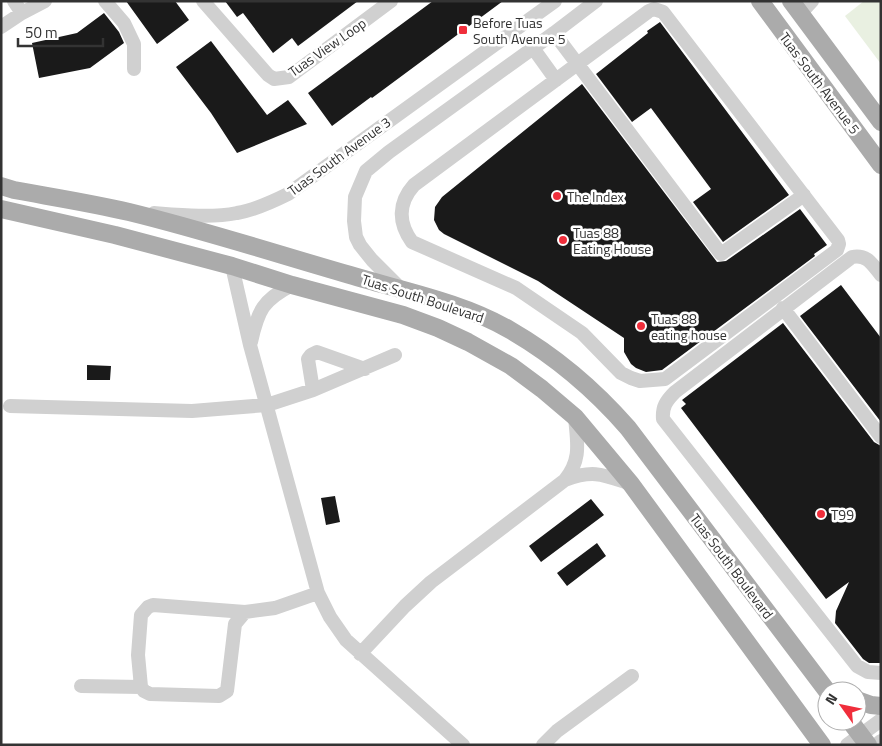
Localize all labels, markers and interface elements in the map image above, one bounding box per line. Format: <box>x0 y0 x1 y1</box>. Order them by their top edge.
street label: Tuas View Loop <box>284 12 370 82</box>
place label: Before Tuas South Avenue 5 <box>473 12 566 49</box>
scale bar <box>18 15 102 47</box>
text: 50 m <box>25 21 58 44</box>
marker: Before Tuas South Avenue 5 <box>457 24 469 36</box>
street label: Tuas South Avenue 5 <box>775 28 865 138</box>
street label: Tuas South Avenue 3 <box>283 111 395 201</box>
place label: The Index <box>567 186 624 207</box>
marker: The Index <box>551 190 563 202</box>
place label: Tuas 88 Eating House <box>573 222 651 259</box>
marker: Tuas 88 Eating House <box>557 234 569 246</box>
street label: Tuas South Boulevard <box>359 268 487 328</box>
place label: Tuas 88 eating house <box>651 308 727 345</box>
marker: Tuas 88 eating house <box>635 320 647 332</box>
place label: T99 <box>831 504 854 525</box>
marker: T99 <box>815 508 827 520</box>
street label: Tuas South Boulevard <box>685 509 779 623</box>
north arrow <box>817 681 867 731</box>
text: N <box>819 689 842 708</box>

